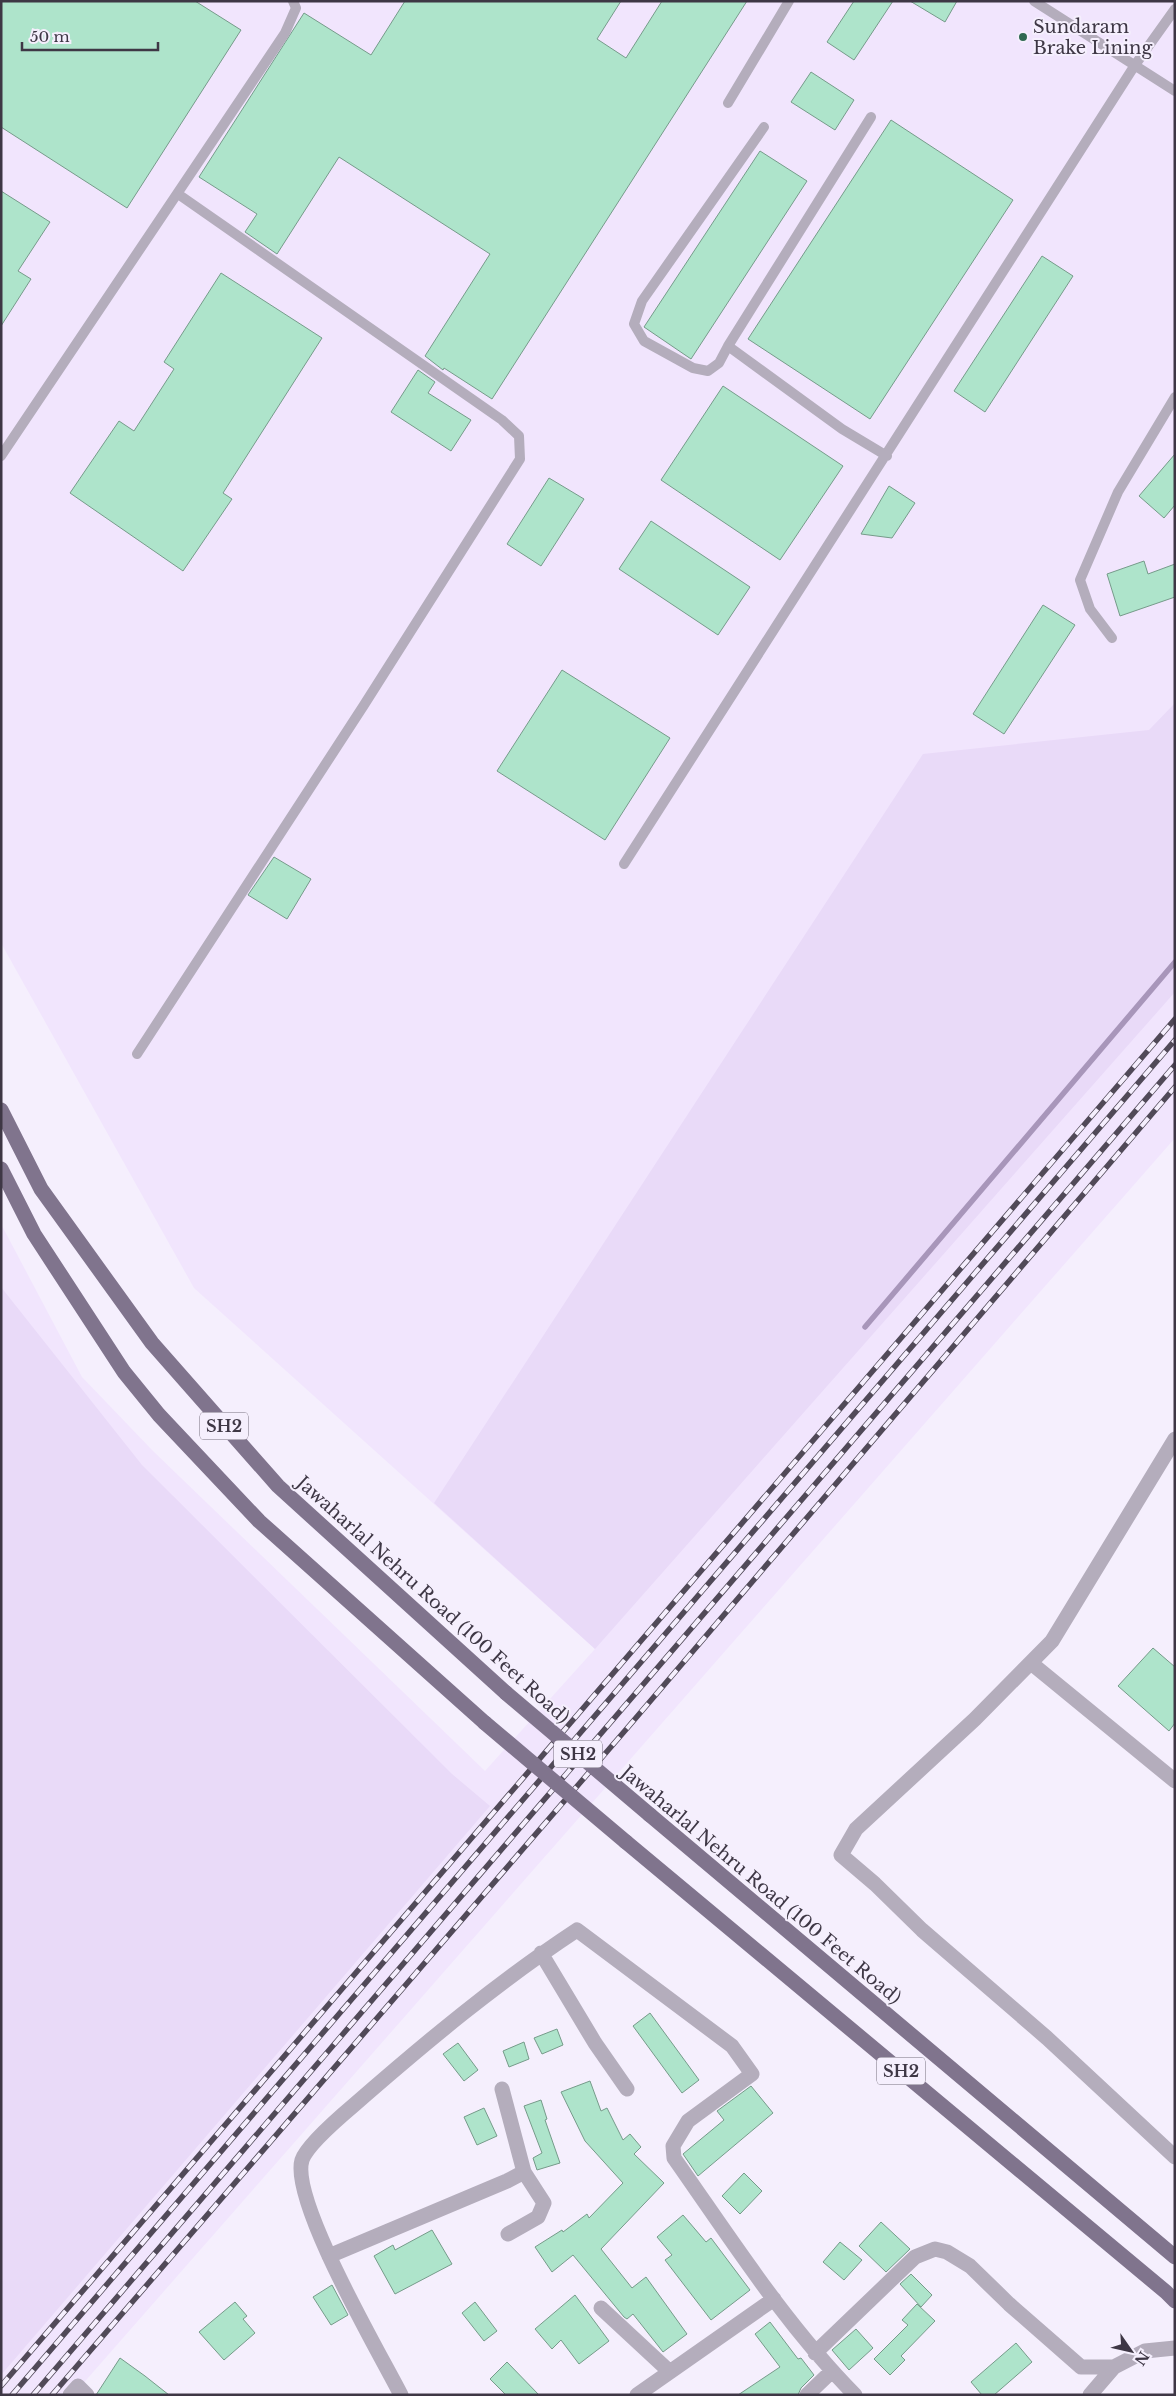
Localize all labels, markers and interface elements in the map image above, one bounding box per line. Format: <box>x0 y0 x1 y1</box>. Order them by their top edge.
place label: Sundaram Brake Lining <box>1033 16 1152 59</box>
scale bar <box>22 20 159 52</box>
text: 50 m <box>30 27 70 46</box>
marker: Sundaram Brake Lining <box>1017 31 1029 43</box>
road number: SH2 <box>200 1412 248 1440</box>
street label: Jawaharlal Nehru Road (100 Feet Road) <box>291 1470 574 1728</box>
road number: SH2 <box>554 1740 602 1768</box>
street label: Jawaharlal Nehru Road (100 Feet Road) <box>615 1760 906 2009</box>
road number: SH2 <box>877 2058 925 2084</box>
north arrow <box>1106 2326 1156 2376</box>
text: N <box>1131 2348 1153 2369</box>

